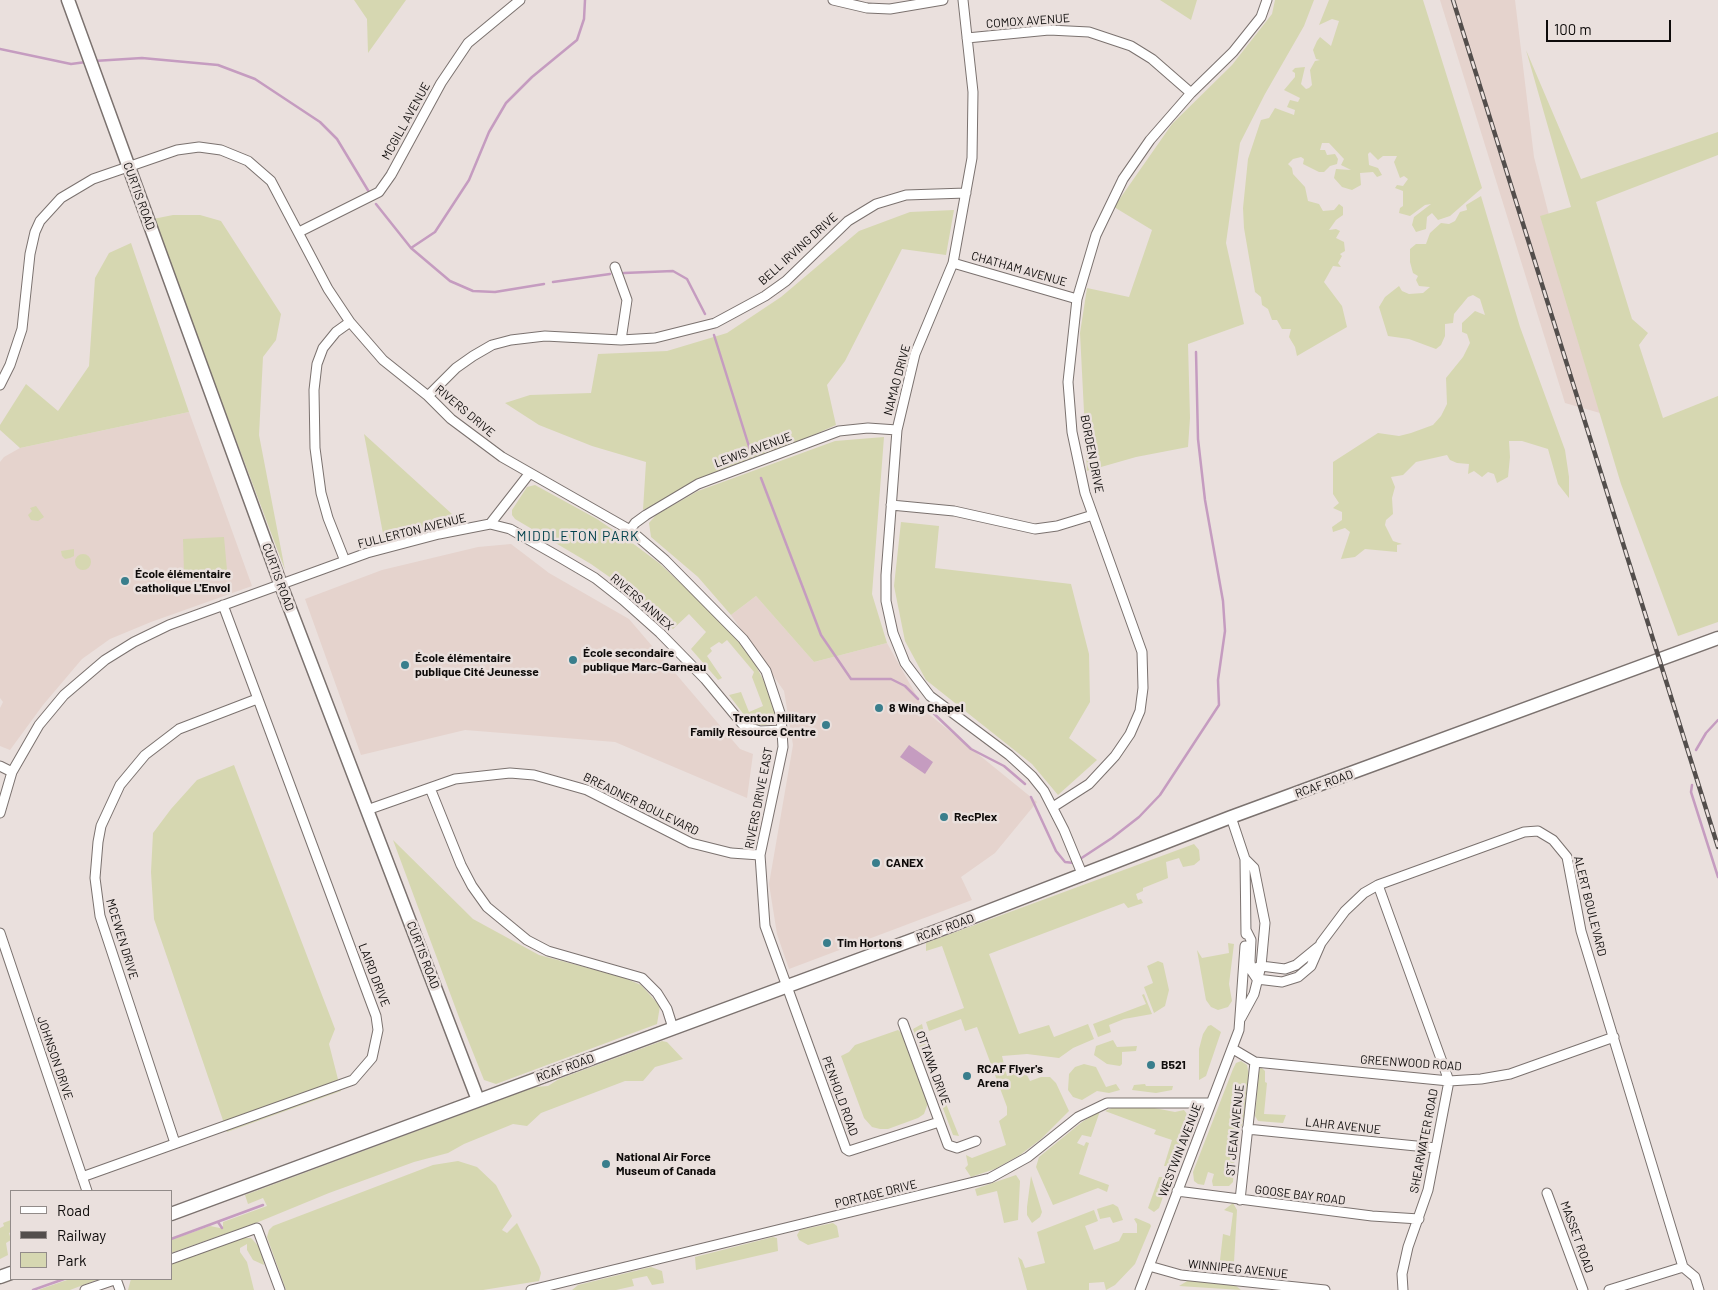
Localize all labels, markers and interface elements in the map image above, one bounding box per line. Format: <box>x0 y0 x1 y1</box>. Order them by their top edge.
scale bar <box>1548 10 1673 42</box>
street label: COMOX AVENUE <box>985 11 1071 31</box>
text: 100 m <box>1554 20 1592 38</box>
street label: MCGILL AVENUE <box>379 80 433 162</box>
street label: CURTIS ROAD <box>120 160 158 232</box>
street label: BELL IRVING DRIVE <box>756 210 840 288</box>
street label: CHATHAM AVENUE <box>970 248 1068 290</box>
street label: NAMAO DRIVE <box>881 343 913 417</box>
street label: RIVERS DRIVE <box>432 382 498 440</box>
street label: BORDEN DRIVE <box>1077 414 1107 494</box>
street label: LEWIS AVENUE <box>712 429 794 471</box>
street label: FULLERTON AVENUE <box>356 511 468 551</box>
district label: MIDDLETON PARK <box>515 528 641 544</box>
street label: CURTIS ROAD <box>259 541 297 613</box>
place label: École élémentaire catholique L'Envol <box>135 567 231 595</box>
street label: RIVERS ANNEX <box>608 571 676 633</box>
marker: École élémentaire catholique L'Envol <box>119 575 131 587</box>
place label: École secondaire publique Marc-Garneau <box>583 646 706 674</box>
place label: École élémentaire publique Cité Jeunesse <box>415 651 539 679</box>
marker: École secondaire publique Marc-Garneau <box>567 654 579 666</box>
marker: École élémentaire publique Cité Jeunesse <box>399 659 411 671</box>
place label: 8 Wing Chapel <box>889 701 964 715</box>
marker: 8 Wing Chapel <box>873 702 885 714</box>
place label: Trenton Military Family Resource Centre <box>690 711 816 739</box>
marker: Trenton Military Family Resource Centre <box>820 719 832 731</box>
street label: RIVERS DRIVE EAST <box>742 746 776 850</box>
street label: RCAF ROAD <box>1293 767 1355 801</box>
street label: BREADNER BOULEVARD <box>581 770 701 838</box>
place label: RecPlex <box>954 810 997 824</box>
marker: RecPlex <box>938 811 950 823</box>
street label: ALERT BOULEVARD <box>1571 854 1609 958</box>
place label: CANEX <box>886 856 924 870</box>
marker: CANEX <box>870 857 882 869</box>
street label: MCEWEN DRIVE <box>103 897 141 981</box>
street label: RCAF ROAD <box>914 911 976 945</box>
street label: CURTIS ROAD <box>404 919 442 991</box>
place label: Tim Hortons <box>837 936 902 950</box>
marker: Tim Hortons <box>821 937 833 949</box>
street label: LAIRD DRIVE <box>355 941 393 1009</box>
street label: JOHNSON DRIVE <box>34 1014 76 1102</box>
street label: OTTAWA DRIVE <box>913 1029 953 1107</box>
street label: RCAF ROAD <box>534 1051 596 1085</box>
street label: GREENWOOD ROAD <box>1360 1052 1462 1074</box>
street label: PENHOLD ROAD <box>819 1054 861 1138</box>
place label: B521 <box>1161 1058 1186 1072</box>
marker: B521 <box>1145 1059 1157 1071</box>
place label: RCAF Flyer's Arena <box>977 1062 1043 1090</box>
marker: RCAF Flyer's Arena <box>961 1070 973 1082</box>
street label: ST JEAN AVENUE <box>1223 1084 1247 1176</box>
street label: SHEARWATER ROAD <box>1407 1088 1441 1194</box>
street label: WESTWIN AVENUE <box>1155 1101 1205 1199</box>
street label: LAHR AVENUE <box>1304 1115 1382 1137</box>
place label: National Air Force Museum of Canada <box>616 1150 716 1178</box>
marker: National Air Force Museum of Canada <box>600 1158 612 1170</box>
street label: PORTAGE DRIVE <box>833 1177 919 1211</box>
street label: GOOSE BAY ROAD <box>1254 1182 1346 1208</box>
legend <box>10 1190 172 1280</box>
street label: MASSET ROAD <box>1557 1199 1597 1275</box>
text: Road <box>57 1201 90 1219</box>
text: Railway <box>57 1226 106 1244</box>
text: Park <box>57 1251 86 1269</box>
street label: WINNIPEG AVENUE <box>1187 1257 1289 1281</box>

